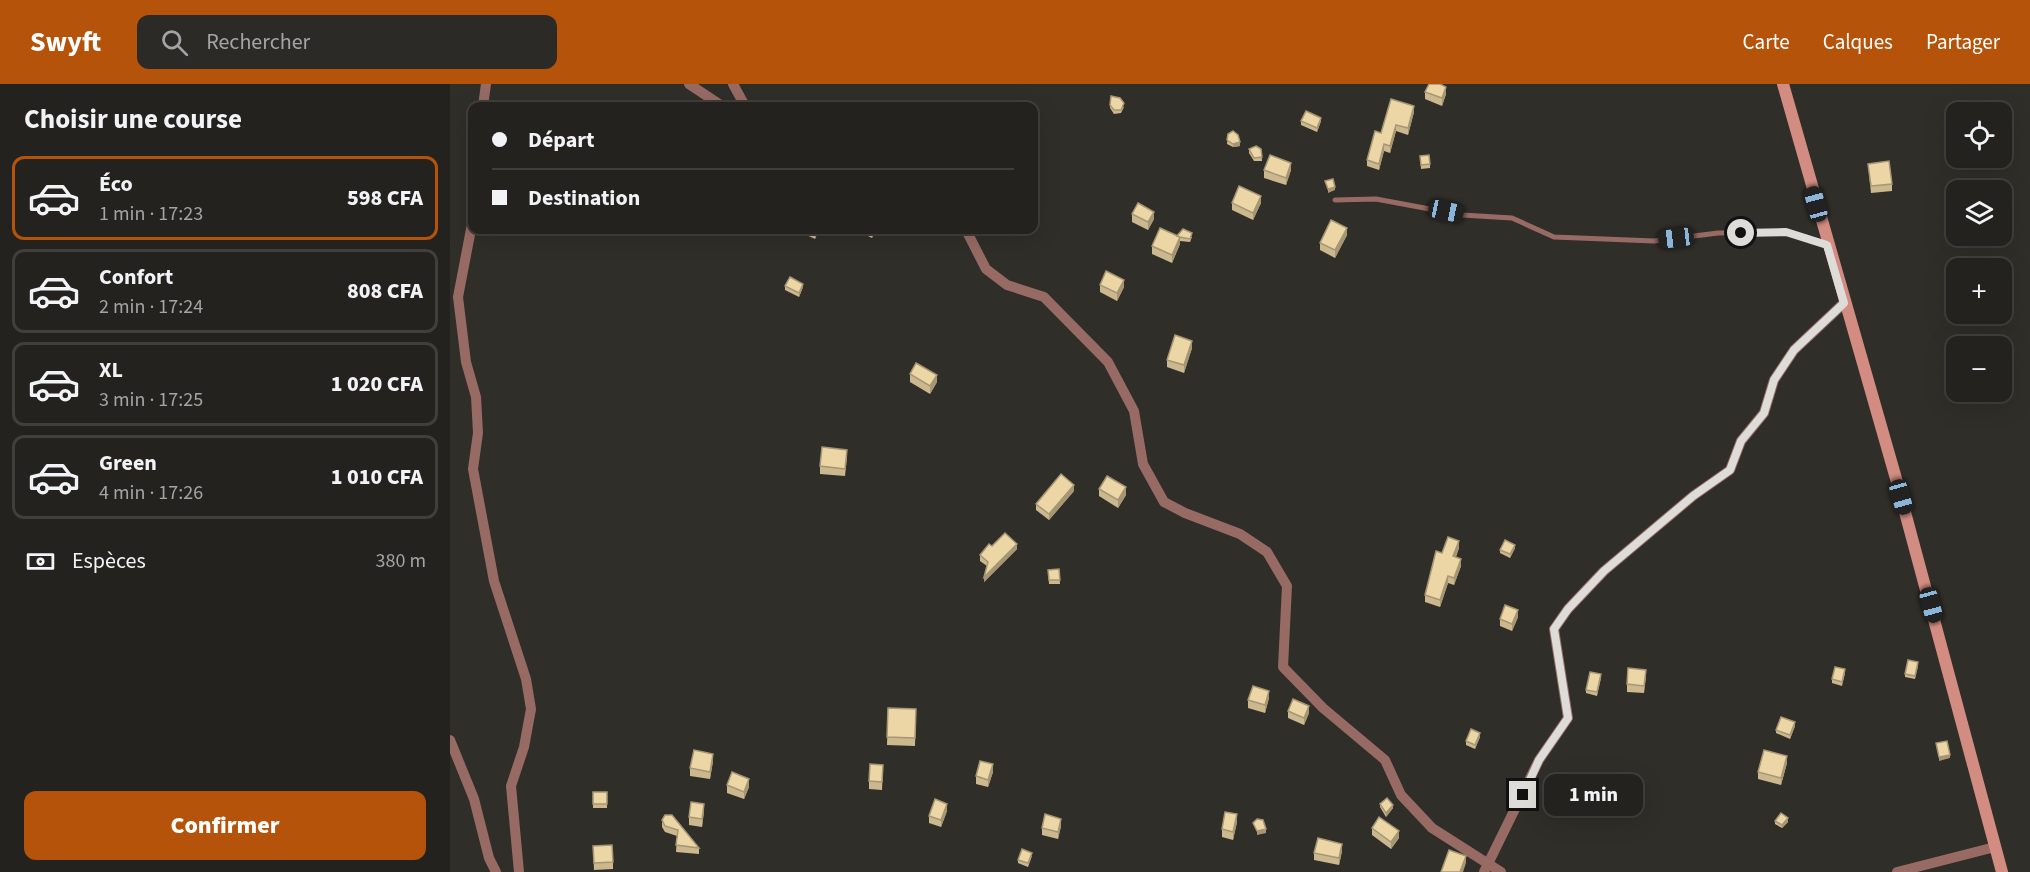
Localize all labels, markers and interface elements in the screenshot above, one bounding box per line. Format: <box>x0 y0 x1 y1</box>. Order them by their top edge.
search box <box>137 15 557 69</box>
text: Swyft <box>30 22 101 62</box>
icon: search <box>158 26 191 59</box>
text: Rechercher <box>206 26 310 58</box>
text: Carte <box>1743 27 1790 57</box>
text: Calques <box>1823 27 1893 57</box>
text: Partager <box>1926 27 2000 57</box>
text: Choisir une course <box>24 100 242 139</box>
map controls <box>1946 102 2012 402</box>
button: locate <box>1946 102 2012 168</box>
text: Départ <box>528 124 595 156</box>
text: Éco <box>99 168 133 200</box>
icon: car <box>27 171 81 225</box>
button: layers <box>1946 180 2012 246</box>
text: 598 CFA <box>347 182 423 214</box>
text: Destination <box>528 182 640 214</box>
car <box>1803 184 1829 224</box>
car <box>1427 198 1465 224</box>
text: 1 min · 17:23 <box>99 200 203 228</box>
route start <box>1727 219 1754 246</box>
car <box>1657 227 1695 249</box>
button: + <box>1946 258 2012 324</box>
text: Confort <box>99 261 173 293</box>
icon: car <box>27 264 81 318</box>
text: 808 CFA <box>347 275 423 307</box>
text: 2 min · 17:24 <box>99 293 203 321</box>
button: − <box>1946 336 2012 402</box>
text: XL <box>99 354 123 386</box>
icon: car <box>27 357 81 411</box>
text: 1 020 CFA <box>331 368 423 400</box>
text: 3 min · 17:25 <box>99 386 203 414</box>
text: Green <box>99 447 157 479</box>
icon: car <box>27 450 81 504</box>
text: 1 010 CFA <box>331 461 423 493</box>
car <box>1887 477 1915 517</box>
text: 4 min · 17:26 <box>99 479 203 507</box>
icon: cash <box>24 545 57 578</box>
text: Espèces <box>72 545 146 577</box>
text: 380 m <box>376 547 426 575</box>
car <box>1918 585 1944 625</box>
callout: 1 min <box>1544 774 1643 816</box>
route end <box>1509 781 1536 808</box>
text: 1 min <box>1569 781 1618 809</box>
button: Confirmer <box>24 791 426 860</box>

